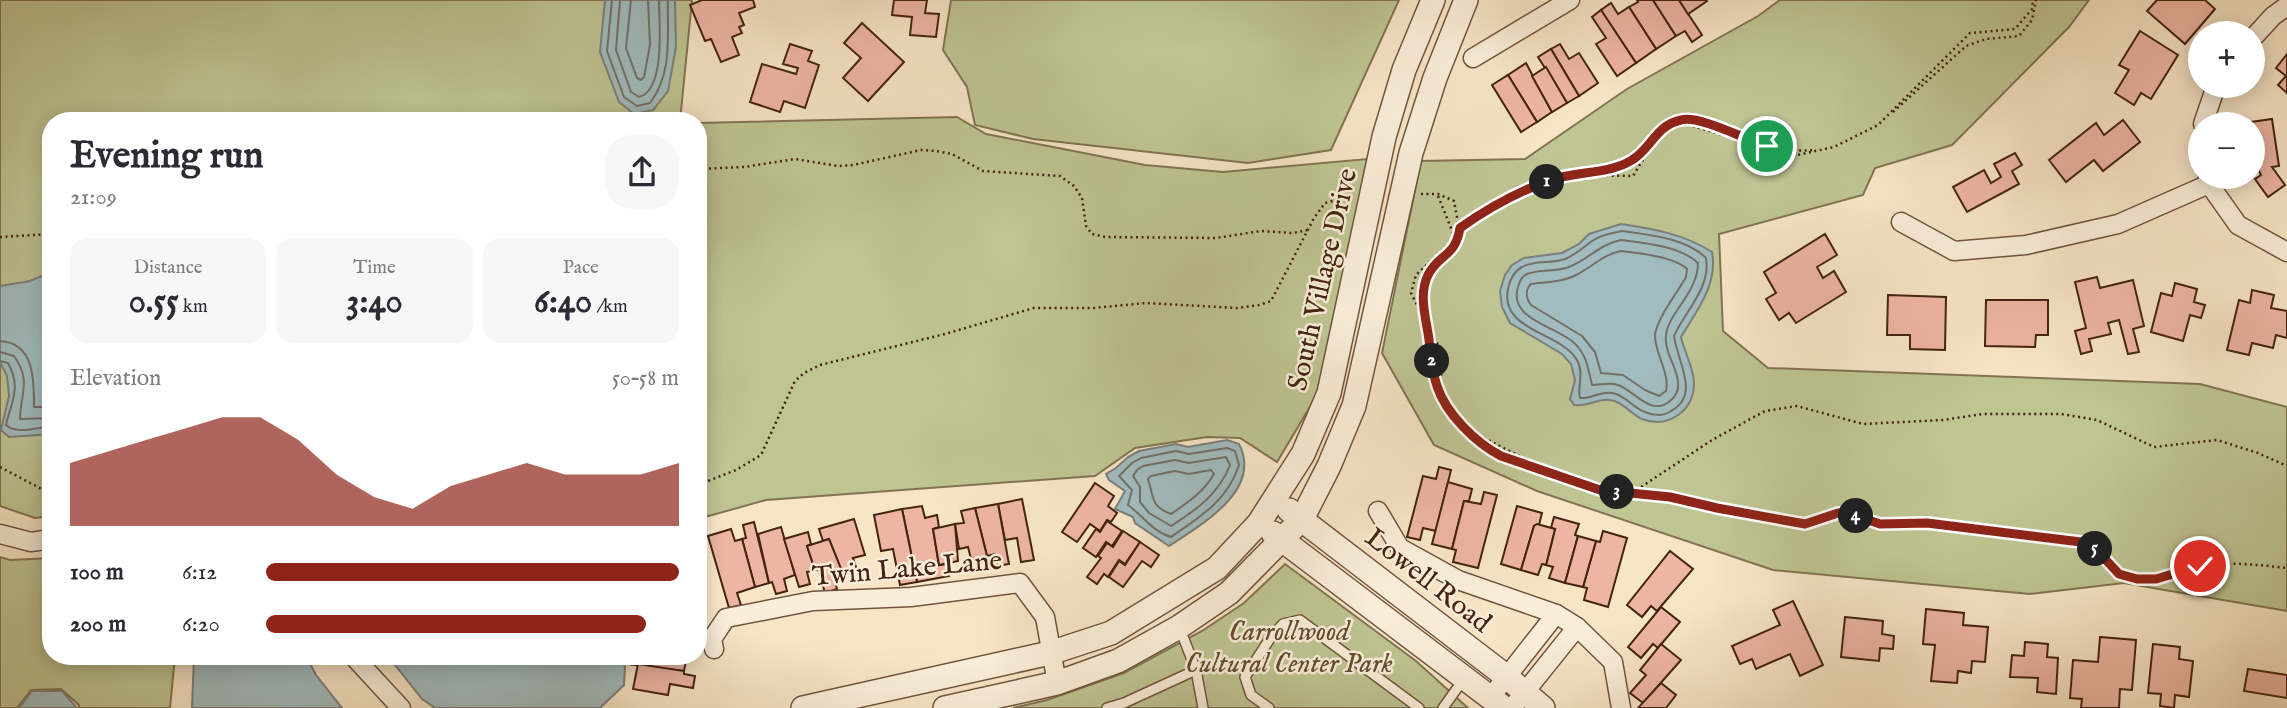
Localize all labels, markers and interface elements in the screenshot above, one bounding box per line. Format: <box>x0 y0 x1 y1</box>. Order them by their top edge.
map controls <box>2188 21 2265 189</box>
button: + <box>2188 21 2265 98</box>
button: − <box>2188 112 2265 189</box>
pin <box>1737 116 1797 176</box>
icon: arrive <box>1748 127 1786 165</box>
text: Evening run <box>70 133 264 181</box>
button: share <box>605 135 679 209</box>
pin: 1 <box>1530 164 1564 200</box>
street label: South Village Drive <box>1281 165 1366 394</box>
text: 1 <box>1543 169 1550 193</box>
text: 21:09 <box>70 183 117 212</box>
text: Distance <box>134 256 203 280</box>
text: Time <box>353 256 396 280</box>
text: Pace <box>563 256 599 280</box>
text: 0.55 <box>129 280 179 325</box>
text: 3:40 <box>346 280 403 325</box>
text: 6:40 <box>534 280 592 325</box>
text: km <box>179 295 208 319</box>
text: /km <box>592 295 628 319</box>
pin: 2 <box>1414 344 1450 378</box>
text: 2 <box>1427 348 1436 372</box>
text: Elevation <box>70 364 161 393</box>
text: 50–58 m <box>612 364 679 393</box>
pin: 3 <box>1600 475 1634 510</box>
text: 3 <box>1613 479 1620 503</box>
pin: 4 <box>1839 498 1874 534</box>
text: 4 <box>1851 503 1860 527</box>
street label: Lowell Road <box>1357 521 1498 641</box>
pin: 5 <box>2078 532 2112 566</box>
text: 5 <box>2091 536 2098 560</box>
pin <box>2170 536 2230 596</box>
street label: Twin Lake Lane <box>811 544 1004 595</box>
icon: check <box>2181 547 2219 585</box>
text: 100 m <box>70 558 124 587</box>
text: 6:12 <box>182 558 217 587</box>
text: 200 m <box>70 610 126 639</box>
text: 6:20 <box>182 610 220 639</box>
park label: Carrollwood Cultural Center Park <box>1185 615 1393 682</box>

